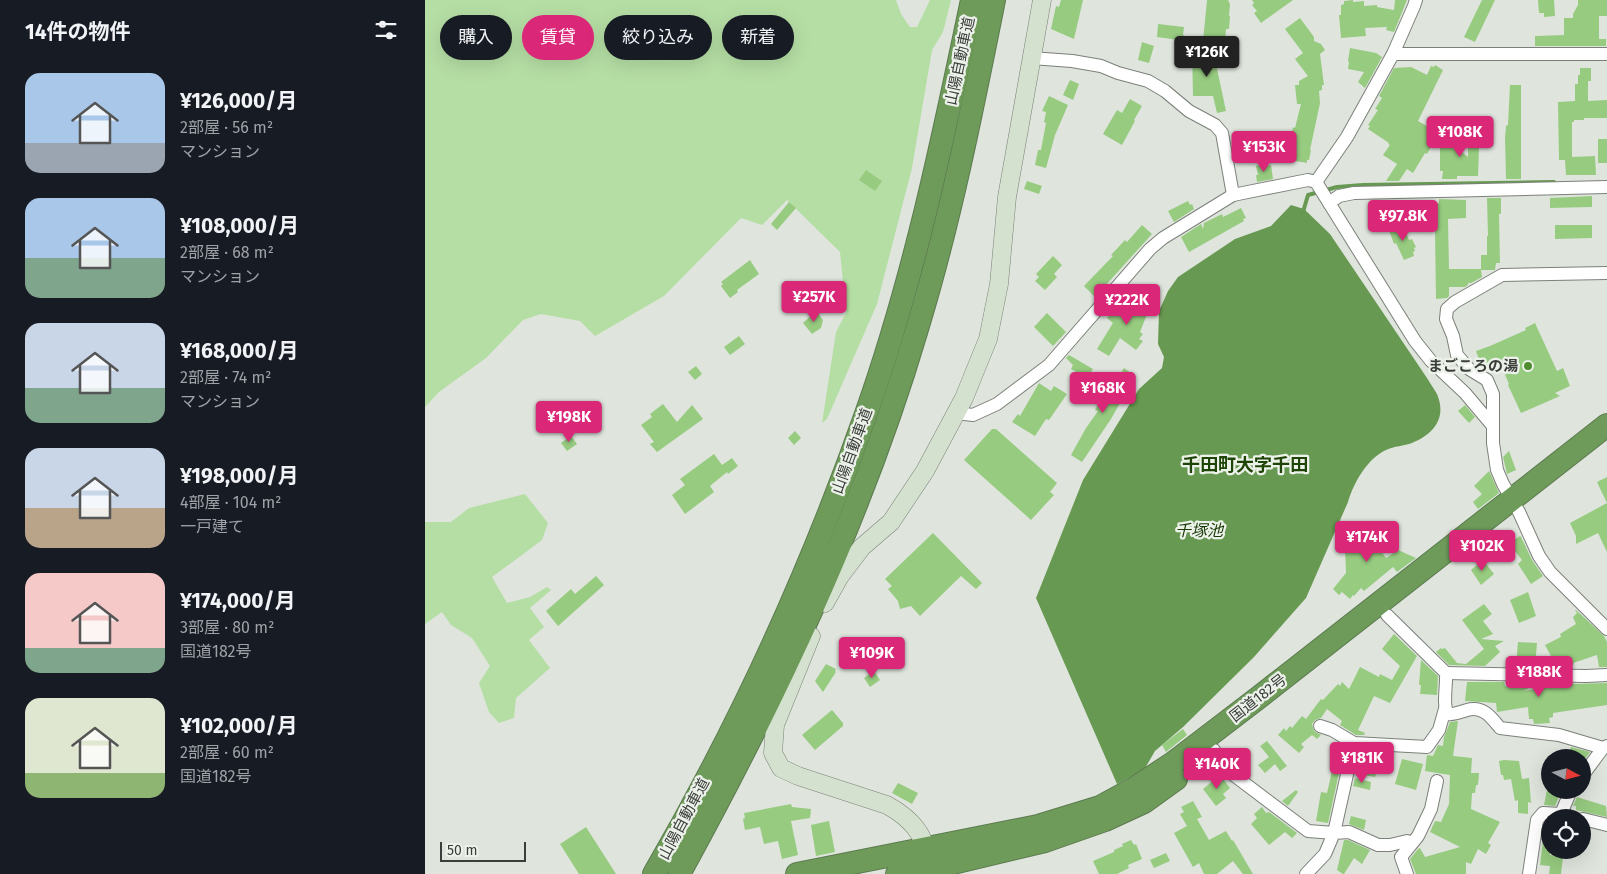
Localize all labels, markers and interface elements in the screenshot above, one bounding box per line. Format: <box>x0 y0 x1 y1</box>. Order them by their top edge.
chip: 購入 <box>440 15 512 60</box>
chip: 賃貸 <box>522 15 594 60</box>
chip: 絞り込み <box>604 15 712 60</box>
chip: 新着 <box>722 15 794 60</box>
street label: 山陽自動車道 <box>942 15 978 107</box>
icon: filters <box>372 16 400 44</box>
text: 14件の物件 <box>25 19 131 45</box>
pin: ¥126K <box>1172 36 1242 78</box>
text: ¥126K <box>1185 42 1229 61</box>
text: ¥126,000/月 <box>180 88 297 114</box>
icon: home <box>65 93 125 153</box>
pin: ¥108K <box>1425 116 1495 158</box>
text: 2部屋 · 56 m² <box>180 118 273 137</box>
text: ¥108K <box>1438 122 1482 141</box>
pin: ¥153K <box>1229 130 1299 173</box>
text: ¥153K <box>1243 137 1285 156</box>
text: マンション <box>180 142 260 161</box>
pin: ¥97.8K <box>1362 200 1444 242</box>
text: ¥97.8K <box>1379 206 1427 225</box>
text: ¥108,000/月 <box>180 213 299 239</box>
icon: home <box>65 218 125 278</box>
text: 2部屋 · 68 m² <box>180 243 274 262</box>
text: マンション <box>180 267 260 286</box>
pin: ¥257K <box>779 280 849 323</box>
pin: ¥222K <box>1092 284 1162 326</box>
text: ¥257K <box>793 287 835 306</box>
text: ¥222K <box>1105 290 1149 309</box>
text: ¥168,000/月 <box>180 338 299 364</box>
icon: home <box>65 343 125 403</box>
place label: まごころの湯 <box>1428 357 1518 375</box>
marker: まごころの湯 <box>1522 360 1534 372</box>
text: 2部屋 · 74 m² <box>180 368 272 387</box>
pin: ¥168K <box>1068 372 1138 414</box>
text: ¥168K <box>1081 378 1125 397</box>
text: マンション <box>180 392 260 411</box>
pin: ¥198K <box>534 400 604 443</box>
street label: 山陽自動車道 <box>828 406 876 496</box>
text: ¥198K <box>547 407 591 426</box>
district label: 千田町大字千田 <box>1182 454 1308 476</box>
text: ¥198,000/月 <box>180 463 299 489</box>
icon: home <box>65 468 125 528</box>
text: 4部屋 · 104 m² <box>180 493 281 512</box>
text: 一戸建て <box>180 517 244 536</box>
pin: ¥174K <box>1332 520 1402 563</box>
water label: 千塚池 <box>1175 521 1225 540</box>
text: ¥174K <box>1346 527 1388 546</box>
pin: ¥102K <box>1447 530 1517 572</box>
text: ¥102K <box>1460 536 1504 555</box>
text: ¥174,000/月 <box>180 588 295 614</box>
icon: home <box>65 593 125 653</box>
text: 3部屋 · 80 m² <box>180 618 274 637</box>
pin: ¥109K <box>837 636 907 679</box>
text: 国道182号 <box>180 642 252 661</box>
text: ¥109K <box>850 643 894 662</box>
pin: ¥188K <box>1504 656 1574 698</box>
text: ¥188K <box>1517 662 1561 681</box>
street label: 国道182号 <box>1226 670 1290 726</box>
text: ¥102,000/月 <box>180 713 297 739</box>
icon: home <box>65 718 125 778</box>
pin: ¥181K <box>1327 742 1397 784</box>
text: 2部屋 · 60 m² <box>180 743 274 762</box>
pin: ¥140K <box>1182 748 1252 790</box>
text: ¥181K <box>1341 748 1383 767</box>
north arrow <box>1541 749 1591 799</box>
map controls <box>1541 749 1591 859</box>
text: ¥140K <box>1195 754 1239 773</box>
text: 国道182号 <box>180 767 252 786</box>
street label: 山陽自動車道 <box>655 775 713 863</box>
button: locate <box>1541 809 1591 859</box>
scale bar <box>440 839 526 862</box>
text: 50 m <box>447 842 478 859</box>

